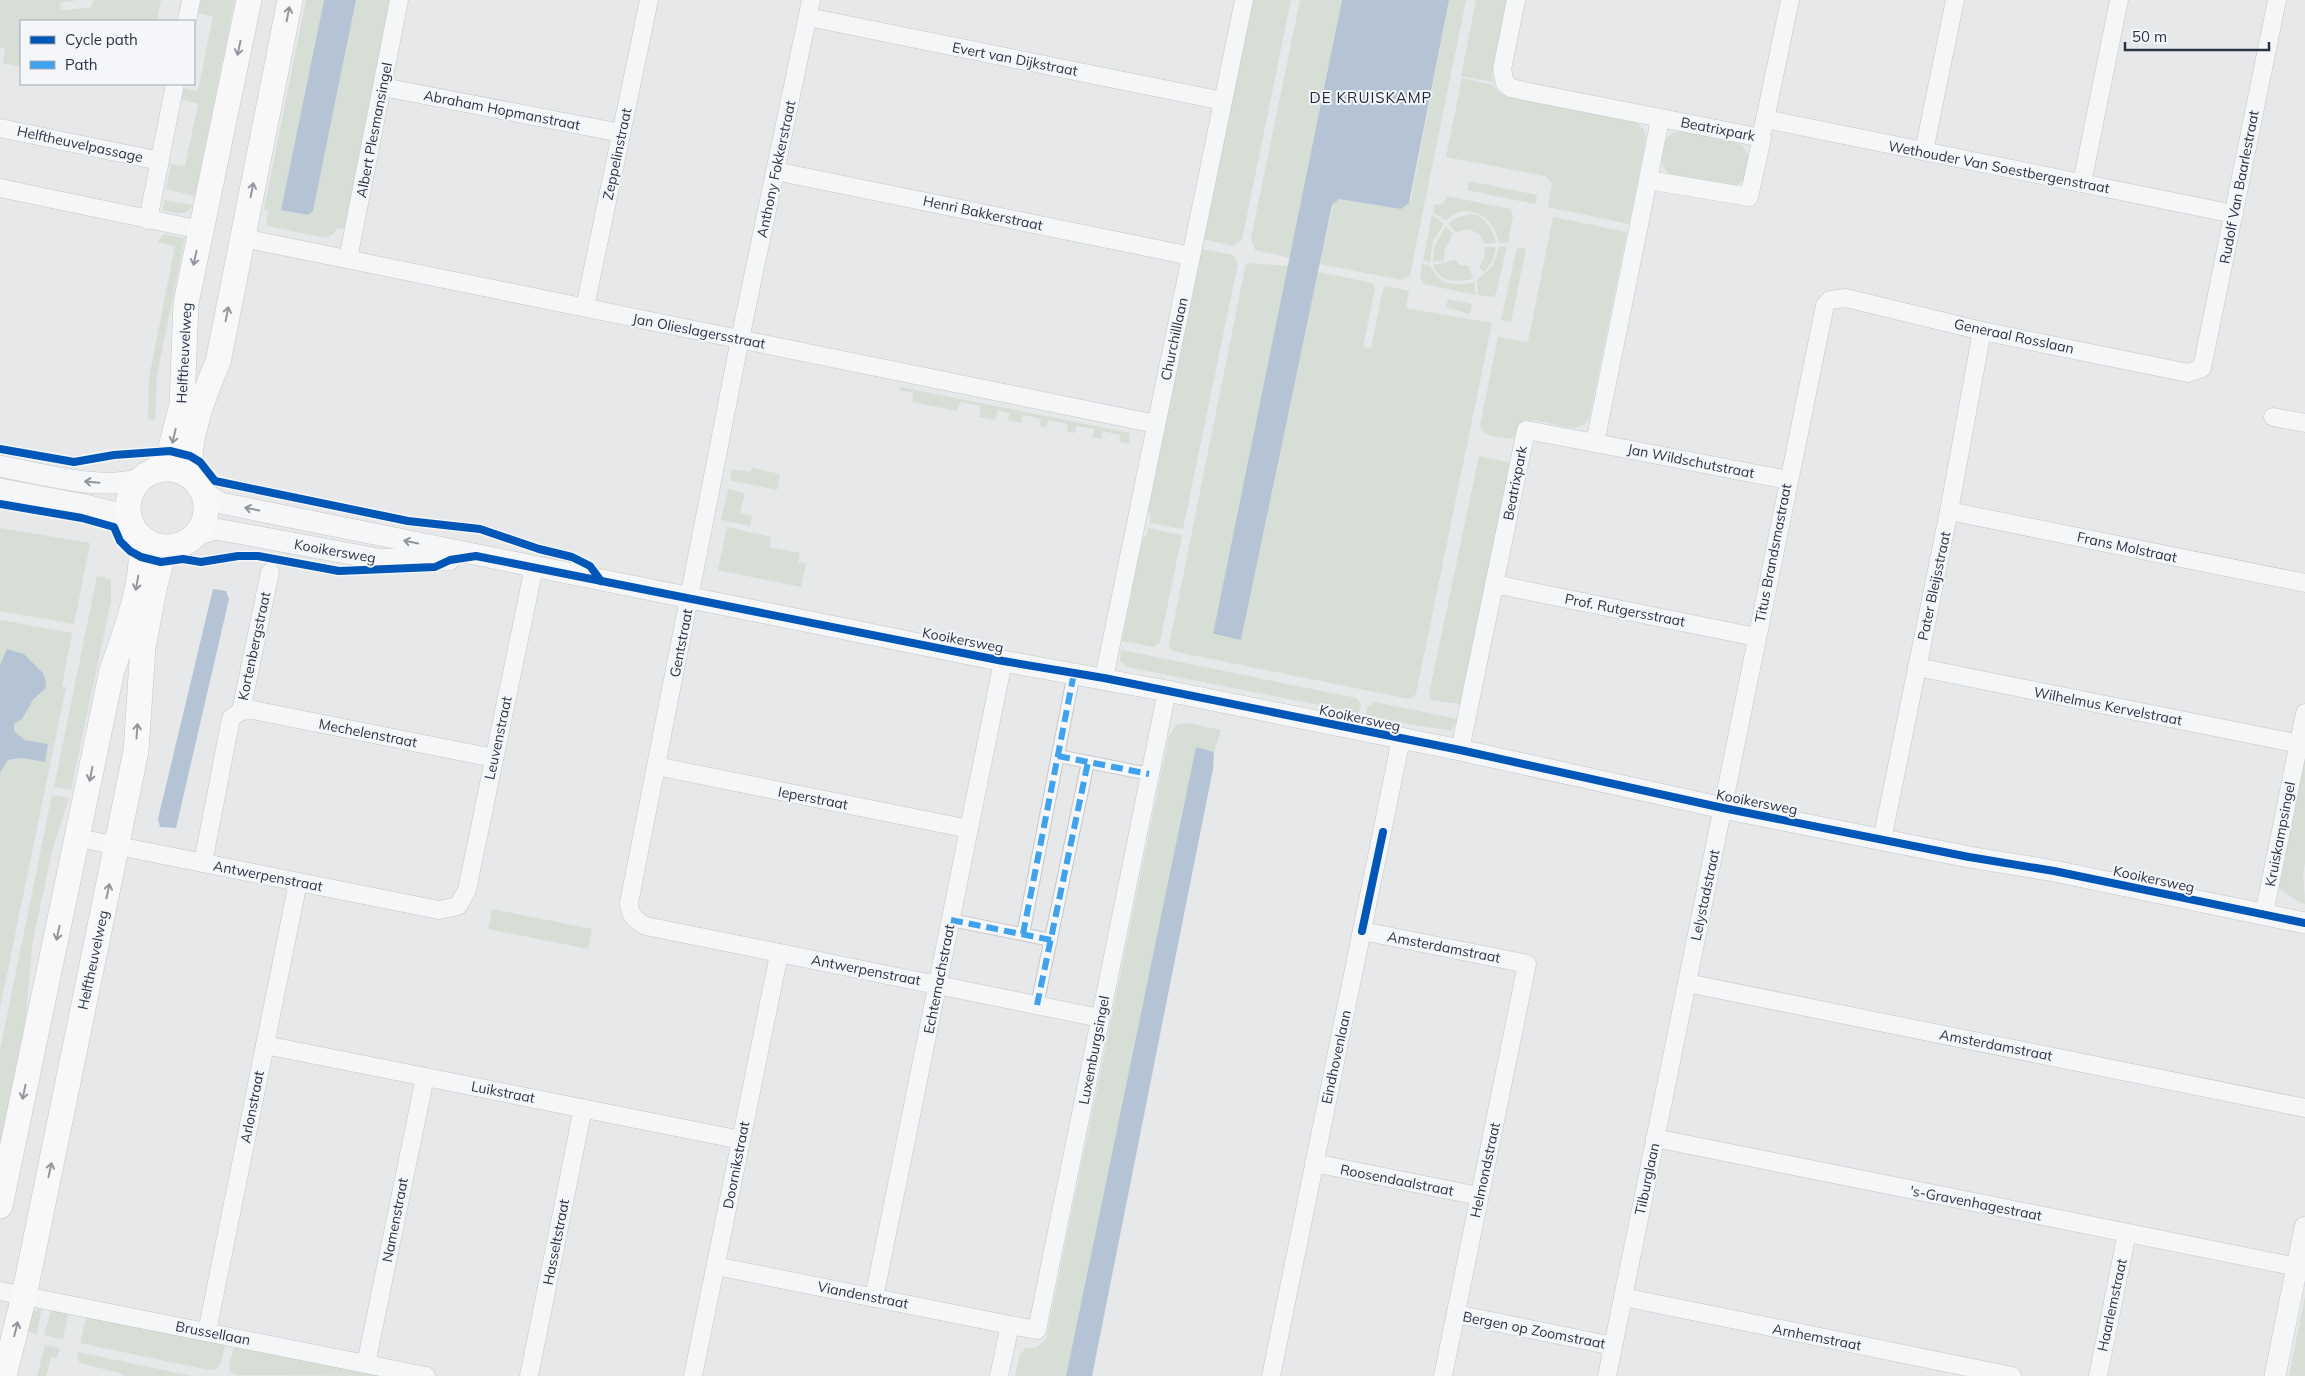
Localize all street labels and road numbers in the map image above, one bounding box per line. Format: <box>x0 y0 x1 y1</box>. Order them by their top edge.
street label: Evert van Dijkstraat <box>951 38 1079 80</box>
street label: Albert Plesmansingel <box>352 61 396 199</box>
street label: Abraham Hopmanstraat <box>422 86 582 134</box>
street label: Anthony Fokkerstraat <box>753 99 799 239</box>
street label: Zeppelinstraat <box>598 106 636 202</box>
street label: Rudolf Van Baarlestraat <box>2215 109 2263 265</box>
street label: Beatrixpark <box>1679 113 1758 145</box>
street label: Helftheuvelpassage <box>15 122 145 166</box>
street label: Wethouder Van Soestbergenstraat <box>1887 137 2111 197</box>
street label: Henri Bakkerstraat <box>922 192 1045 234</box>
street label: Churchilllaan <box>1156 296 1192 382</box>
street label: Helftheuvelweg <box>172 302 196 404</box>
street label: Jan Olieslagersstraat <box>631 309 767 353</box>
street label: Generaal Rosslaan <box>1952 314 2076 358</box>
street label: Jan Wildschutstraat <box>1626 440 1756 482</box>
street label: Beatrixpark <box>1499 443 1531 522</box>
street label: Titus Brandsmastraat <box>1751 482 1795 624</box>
street label: Frans Molstraat <box>2075 528 2179 566</box>
street label: Pater Bleijsstraat <box>1914 530 1954 642</box>
street label: Kooikersweg <box>293 535 377 567</box>
street label: Kortenbergstraat <box>234 590 274 702</box>
street label: Prof. Rutgersstraat <box>1563 590 1687 631</box>
street label: Gentstraat <box>666 607 696 679</box>
street label: Kooikersweg <box>921 623 1005 657</box>
street label: Wilhelmus Kervelstraat <box>2032 683 2184 729</box>
street label: Leuvenstraat <box>480 695 516 781</box>
street label: Kooikersweg <box>1318 701 1402 735</box>
street label: Mechelenstraat <box>317 715 419 751</box>
street label: Kruiskampsingel <box>2261 780 2299 888</box>
street label: Ieperstraat <box>777 782 850 814</box>
street label: Kooikersweg <box>1715 785 1799 819</box>
street label: Lelystadstraat <box>1687 848 1723 942</box>
street label: Antwerpenstraat <box>212 857 324 895</box>
street label: Kooikersweg <box>2112 862 2196 896</box>
street label: Helftheuvelweg <box>74 909 112 1011</box>
street label: Echternachstraat <box>920 923 958 1035</box>
street label: Amsterdamstraat <box>1386 927 1502 967</box>
street label: Antwerpenstraat <box>810 951 922 989</box>
street label: Luxemburgsingel <box>1075 994 1113 1106</box>
street label: Eindhovenlaan <box>1317 1008 1355 1106</box>
street label: Amsterdamstraat <box>1938 1025 2054 1065</box>
street label: Arlonstraat <box>236 1069 268 1145</box>
street label: Luikstraat <box>470 1077 536 1107</box>
street label: Doornikstraat <box>719 1120 753 1210</box>
street label: Helmondstraat <box>1466 1121 1504 1219</box>
street label: Tilburglaan <box>1631 1141 1663 1217</box>
street label: Roosendaalstraat <box>1339 1160 1455 1200</box>
street label: Namenstraat <box>378 1176 412 1264</box>
street label: 's-Gravenhagestraat <box>1909 1181 2044 1225</box>
street label: Hasseltstraat <box>539 1197 573 1287</box>
street label: Haarlemstraat <box>2093 1257 2131 1353</box>
street label: Viandenstraat <box>816 1277 910 1313</box>
street label: Bergen op Zoomstraat <box>1461 1307 1607 1353</box>
street label: Brussellaan <box>174 1317 252 1349</box>
street label: Arnhemstraat <box>1771 1320 1863 1354</box>

